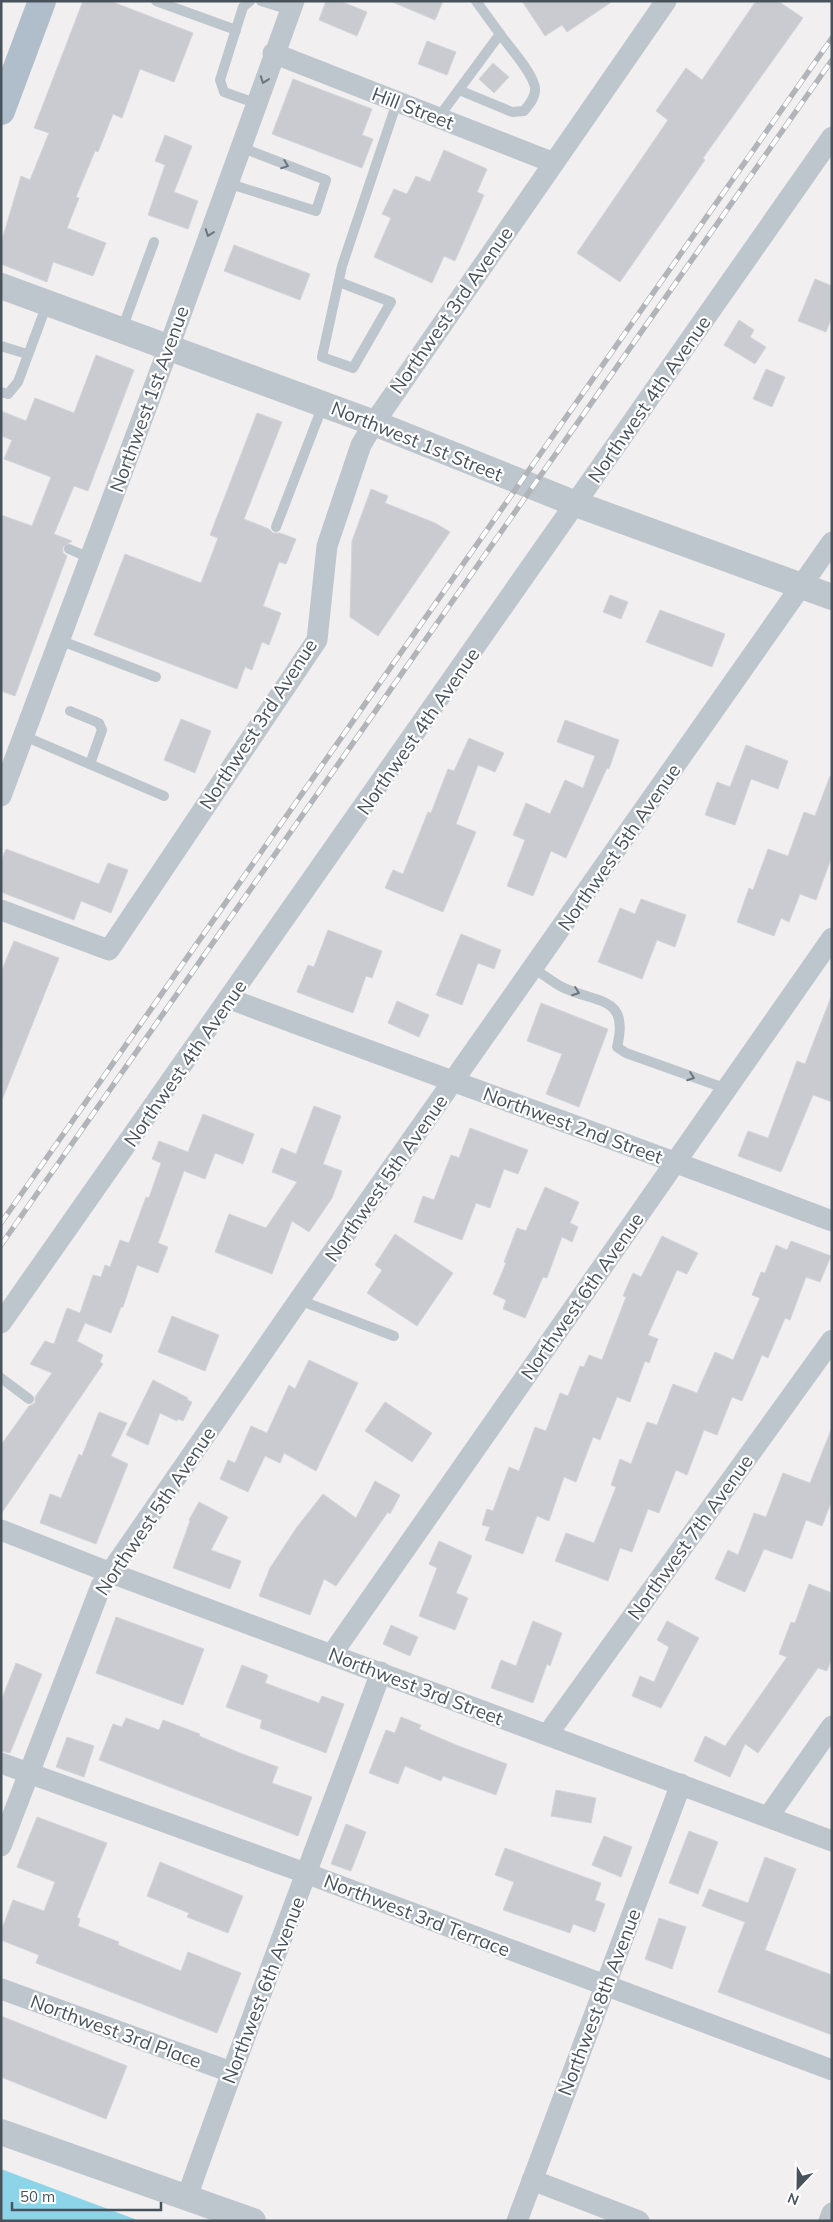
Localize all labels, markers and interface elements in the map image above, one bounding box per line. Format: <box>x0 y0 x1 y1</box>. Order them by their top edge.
one-way arrow <box>260 75 270 83</box>
street label: Hill Street <box>369 81 458 135</box>
one-way arrow <box>281 159 289 169</box>
street label: Northwest 3rd Avenue <box>384 222 518 398</box>
one-way arrow <box>205 228 215 236</box>
street label: Northwest 1st Avenue <box>104 303 194 495</box>
street label: Northwest 4th Avenue <box>582 311 716 487</box>
street label: Northwest 1st Street <box>328 396 506 486</box>
street label: Northwest 3rd Avenue <box>194 634 322 814</box>
street label: Northwest 4th Avenue <box>351 643 485 819</box>
street label: Northwest 5th Avenue <box>552 759 686 935</box>
street label: Northwest 4th Avenue <box>118 975 252 1151</box>
one-way arrow <box>571 986 579 996</box>
one-way arrow <box>686 1071 694 1081</box>
street label: Northwest 2nd Street <box>480 1081 666 1169</box>
street label: Northwest 5th Avenue <box>319 1090 453 1266</box>
street label: Northwest 6th Avenue <box>515 1208 649 1384</box>
street label: Northwest 5th Avenue <box>90 1422 220 1600</box>
street label: Northwest 7th Avenue <box>622 1450 758 1624</box>
street label: Northwest 3rd Street <box>325 1642 507 1730</box>
street label: Northwest 3rd Terrace <box>321 1868 513 1962</box>
street label: Northwest 6th Avenue <box>216 1893 310 2087</box>
street label: Northwest 8th Avenue <box>552 1905 646 2099</box>
street label: Northwest 3rd Place <box>27 1989 205 2073</box>
north arrow <box>773 2162 823 2212</box>
scale bar <box>12 2180 161 2212</box>
text: 50 m <box>20 2187 55 2206</box>
text: N <box>785 2189 801 2209</box>

